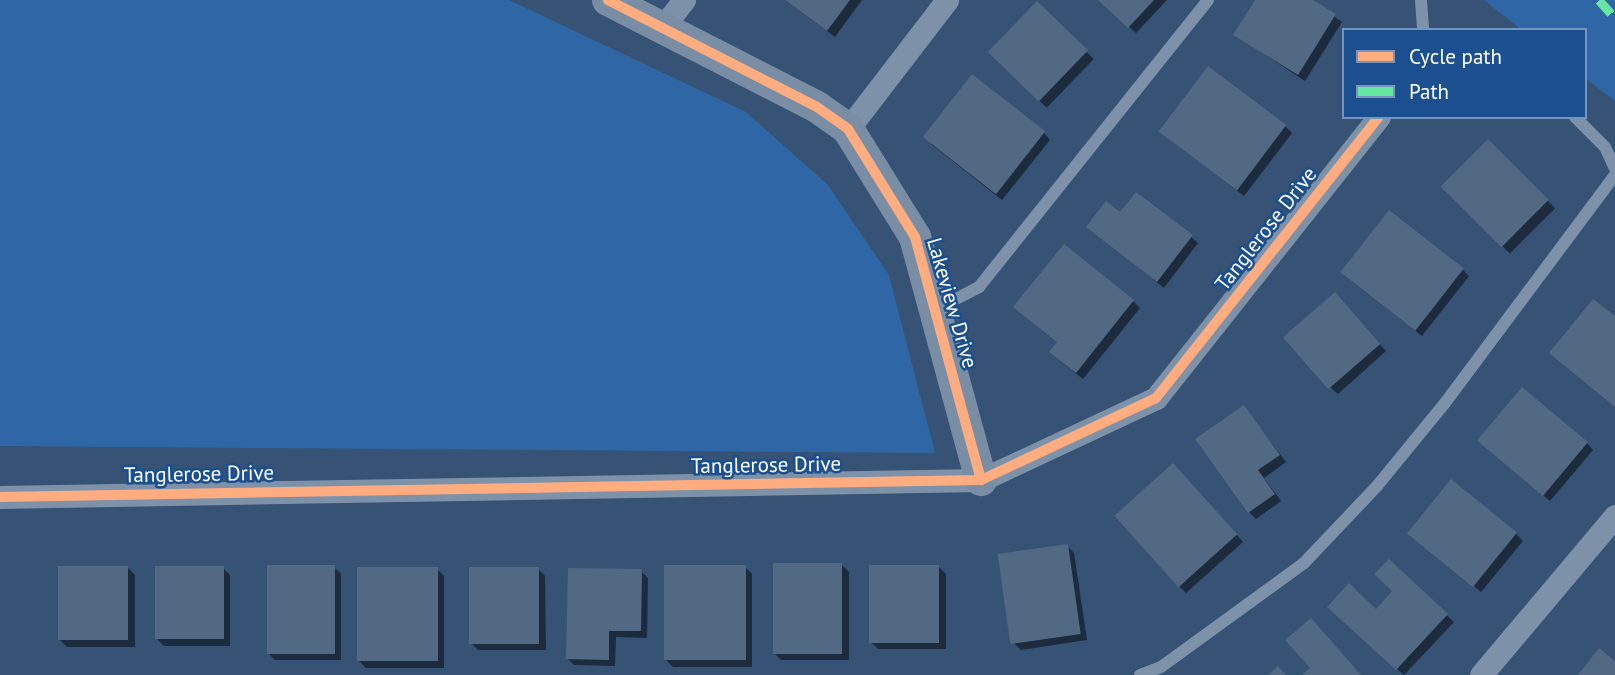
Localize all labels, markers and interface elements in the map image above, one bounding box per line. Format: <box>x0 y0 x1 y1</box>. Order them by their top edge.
legend <box>1342 28 1587 119</box>
text: Cycle path <box>1409 43 1502 70</box>
text: Path <box>1409 78 1449 105</box>
street label: Tanglerose Drive <box>1210 162 1322 296</box>
street label: Lakeview Drive <box>921 235 983 371</box>
street label: Tanglerose Drive <box>691 451 841 479</box>
street label: Tanglerose Drive <box>124 460 274 488</box>

